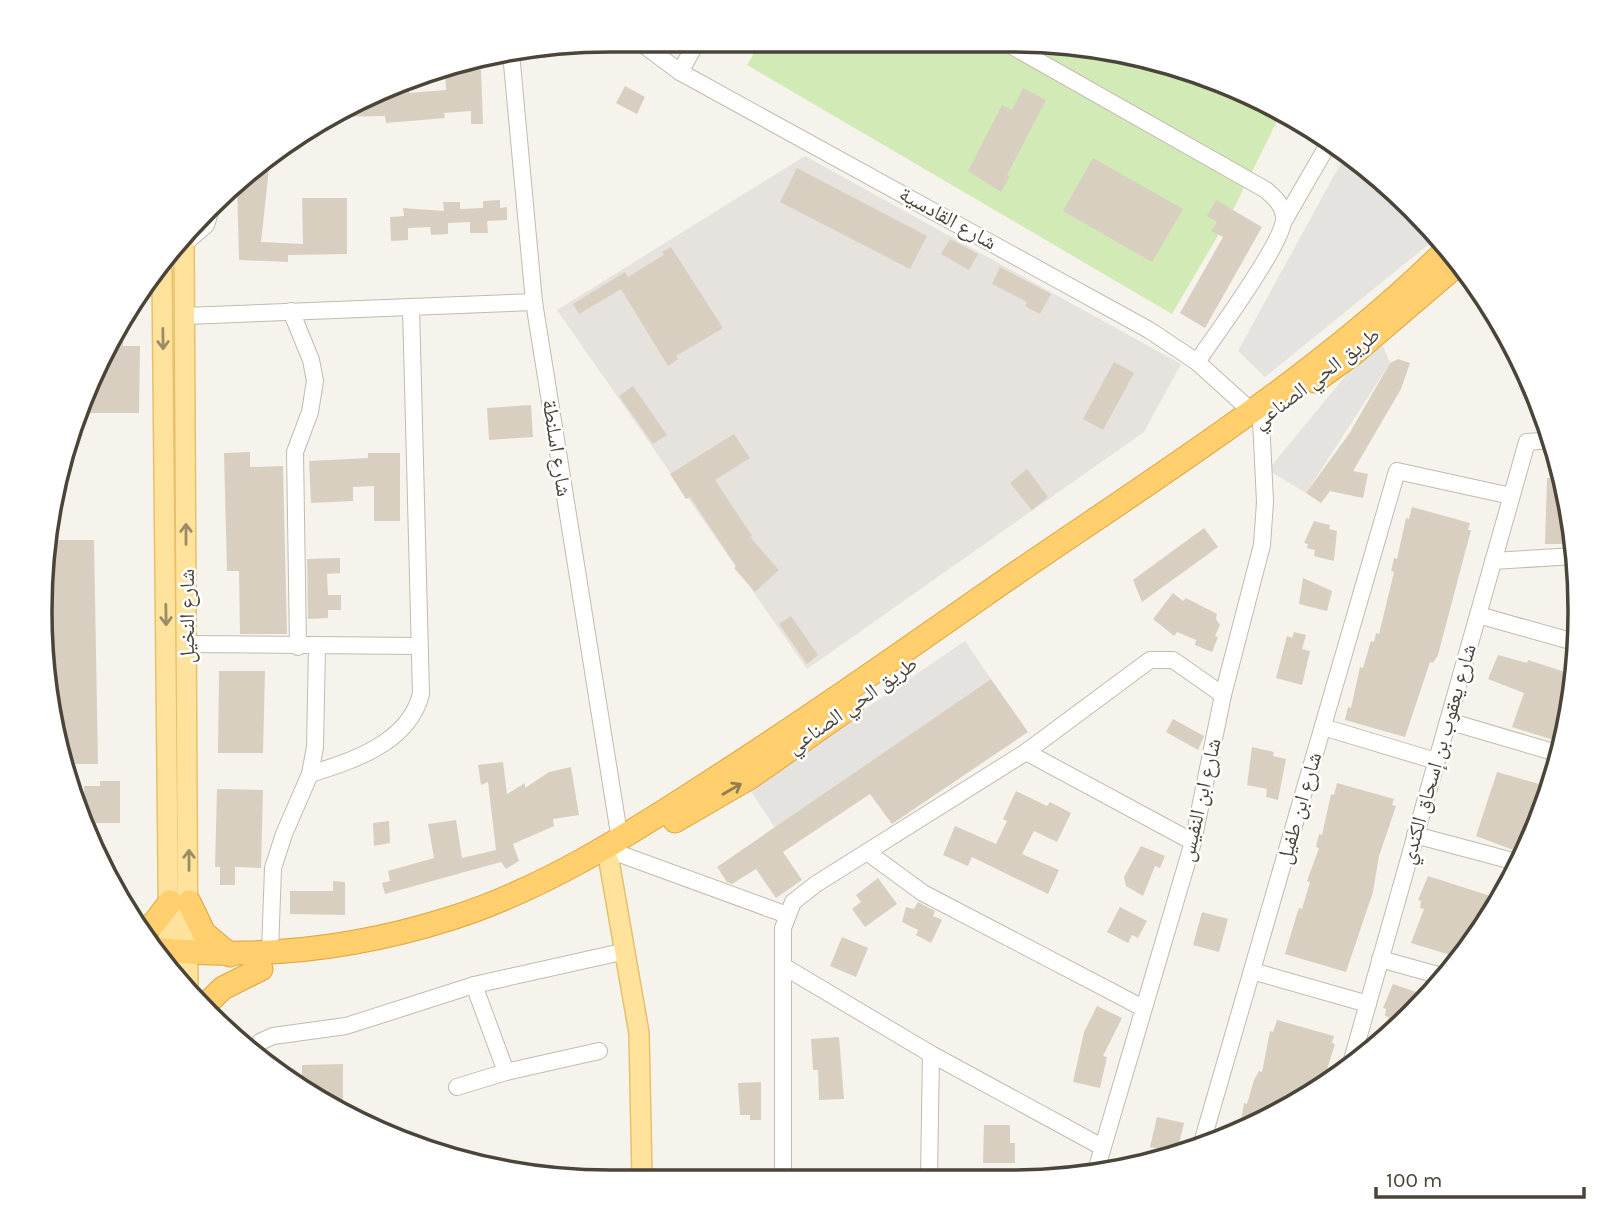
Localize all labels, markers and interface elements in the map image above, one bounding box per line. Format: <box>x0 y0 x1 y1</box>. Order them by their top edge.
street label: شارع القادسية <box>895 181 1001 255</box>
street label: طريق الحي الصناعي <box>1248 322 1387 437</box>
one-way arrow <box>156 327 170 350</box>
street label: شارع اسلنطة <box>537 398 576 498</box>
one-way arrow <box>180 523 193 546</box>
street label: شارع النخيل <box>175 569 200 663</box>
one-way arrow <box>159 604 173 627</box>
street label: شارع يعقوب بن إسحاق الكندي <box>1395 641 1485 868</box>
street label: طريق الحي الصناعي <box>782 651 924 762</box>
street label: شارع ابن النفيس <box>1174 736 1227 864</box>
street label: شارع ابن طفيل <box>1272 749 1327 867</box>
one-way arrow <box>721 781 741 795</box>
one-way arrow <box>182 849 196 872</box>
scale bar <box>1376 1156 1584 1200</box>
text: 100 m <box>1386 1168 1443 1192</box>

